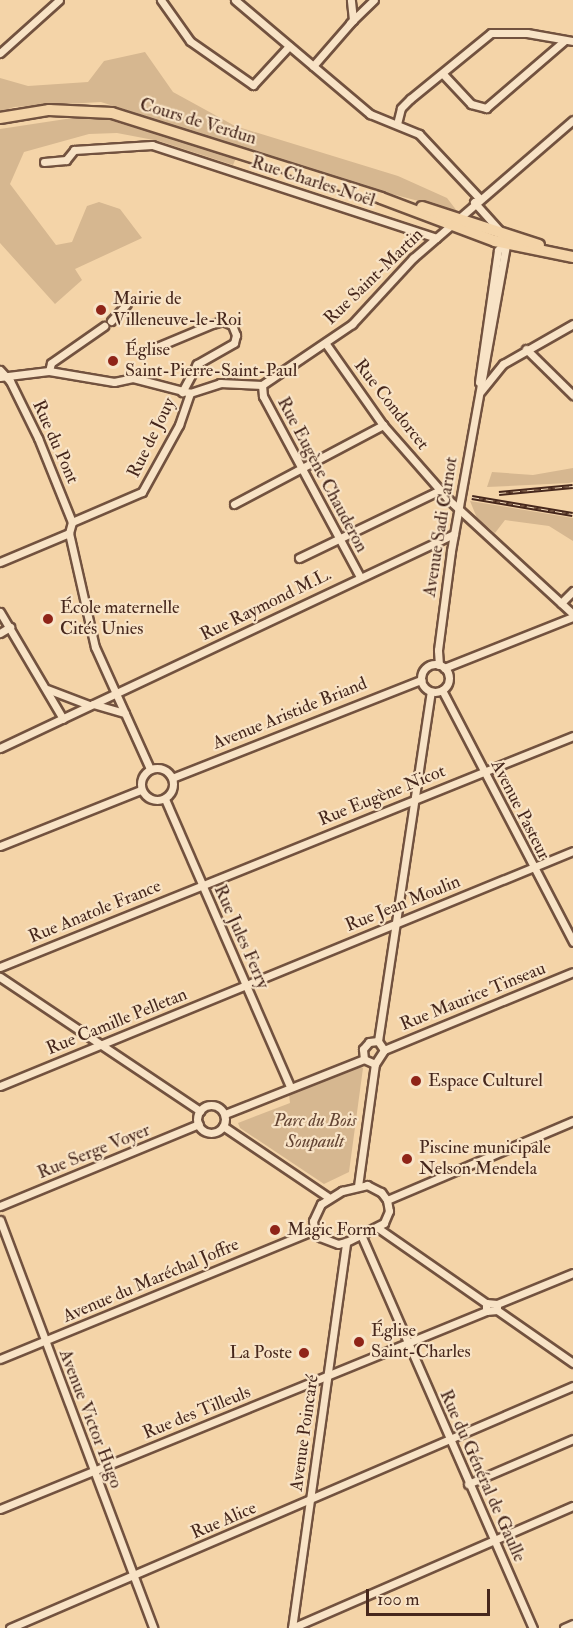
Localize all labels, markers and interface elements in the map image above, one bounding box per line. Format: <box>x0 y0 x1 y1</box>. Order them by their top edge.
street label: Cours de Verdun <box>137 94 259 150</box>
street label: Rue Charles Noël <box>249 152 377 212</box>
street label: Rue Saint-Martin <box>320 224 428 330</box>
place label: Mairie de Villeneuve-le-Roi <box>113 289 242 332</box>
marker: Mairie de Villeneuve-le-Roi <box>94 303 108 317</box>
place label: Église Saint-Pierre-Saint-Paul <box>125 340 297 382</box>
marker: Église Saint-Pierre-Saint-Paul <box>106 354 120 368</box>
street label: Rue Condorcet <box>349 355 433 455</box>
street label: Rue de Jouy <box>123 394 181 482</box>
street label: Rue Eugène Chauderon <box>272 394 372 556</box>
street label: Rue du Pont <box>27 397 83 487</box>
street label: Avenue Sadi Carnot <box>419 455 463 599</box>
street label: Rue Raymond M.L. <box>197 564 335 646</box>
place label: École maternelle Cités Unies <box>60 598 180 640</box>
marker: École maternelle Cités Unies <box>41 612 55 626</box>
street label: Avenue Aristide Briand <box>210 673 370 755</box>
street label: Avenue Pasteur <box>486 757 554 863</box>
street label: Rue Eugène Nicot <box>315 761 449 831</box>
street label: Rue Jean Moulin <box>342 871 464 937</box>
street label: Rue Anatole France <box>26 876 164 948</box>
street label: Rue Jules Ferry <box>208 882 274 992</box>
street label: Rue Maurice Tinseau <box>397 958 549 1036</box>
street label: Rue Camille Pelletan <box>43 984 191 1060</box>
place label: Espace Culturel <box>428 1070 543 1092</box>
marker: Espace Culturel <box>409 1074 423 1088</box>
park label: Parc du Bois Soupault <box>273 1111 357 1154</box>
street label: Rue Serge Voyer <box>35 1120 153 1184</box>
place label: Piscine municipale Nelson Mendela <box>419 1138 551 1180</box>
marker: Piscine municipale Nelson Mendela <box>400 1152 414 1166</box>
place label: Magic Form <box>287 1219 377 1241</box>
marker: Magic Form <box>268 1223 282 1237</box>
street label: Avenue du Maréchal Joffre <box>60 1234 242 1328</box>
place label: Église Saint-Charles <box>371 1321 471 1364</box>
marker: Église Saint-Charles <box>352 1335 366 1349</box>
place label: La Poste <box>230 1342 292 1364</box>
marker: La Poste <box>297 1346 311 1360</box>
street label: Avenue Victor Hugo <box>54 1347 126 1491</box>
street label: Avenue Poincaré <box>286 1373 324 1493</box>
street label: Rue des Tilleuls <box>140 1382 254 1444</box>
street label: Rue du Général de Gaulle <box>434 1387 530 1565</box>
street label: Rue Alice <box>188 1498 260 1544</box>
scale bar <box>369 1577 494 1615</box>
text: 100 m <box>377 1588 420 1611</box>

